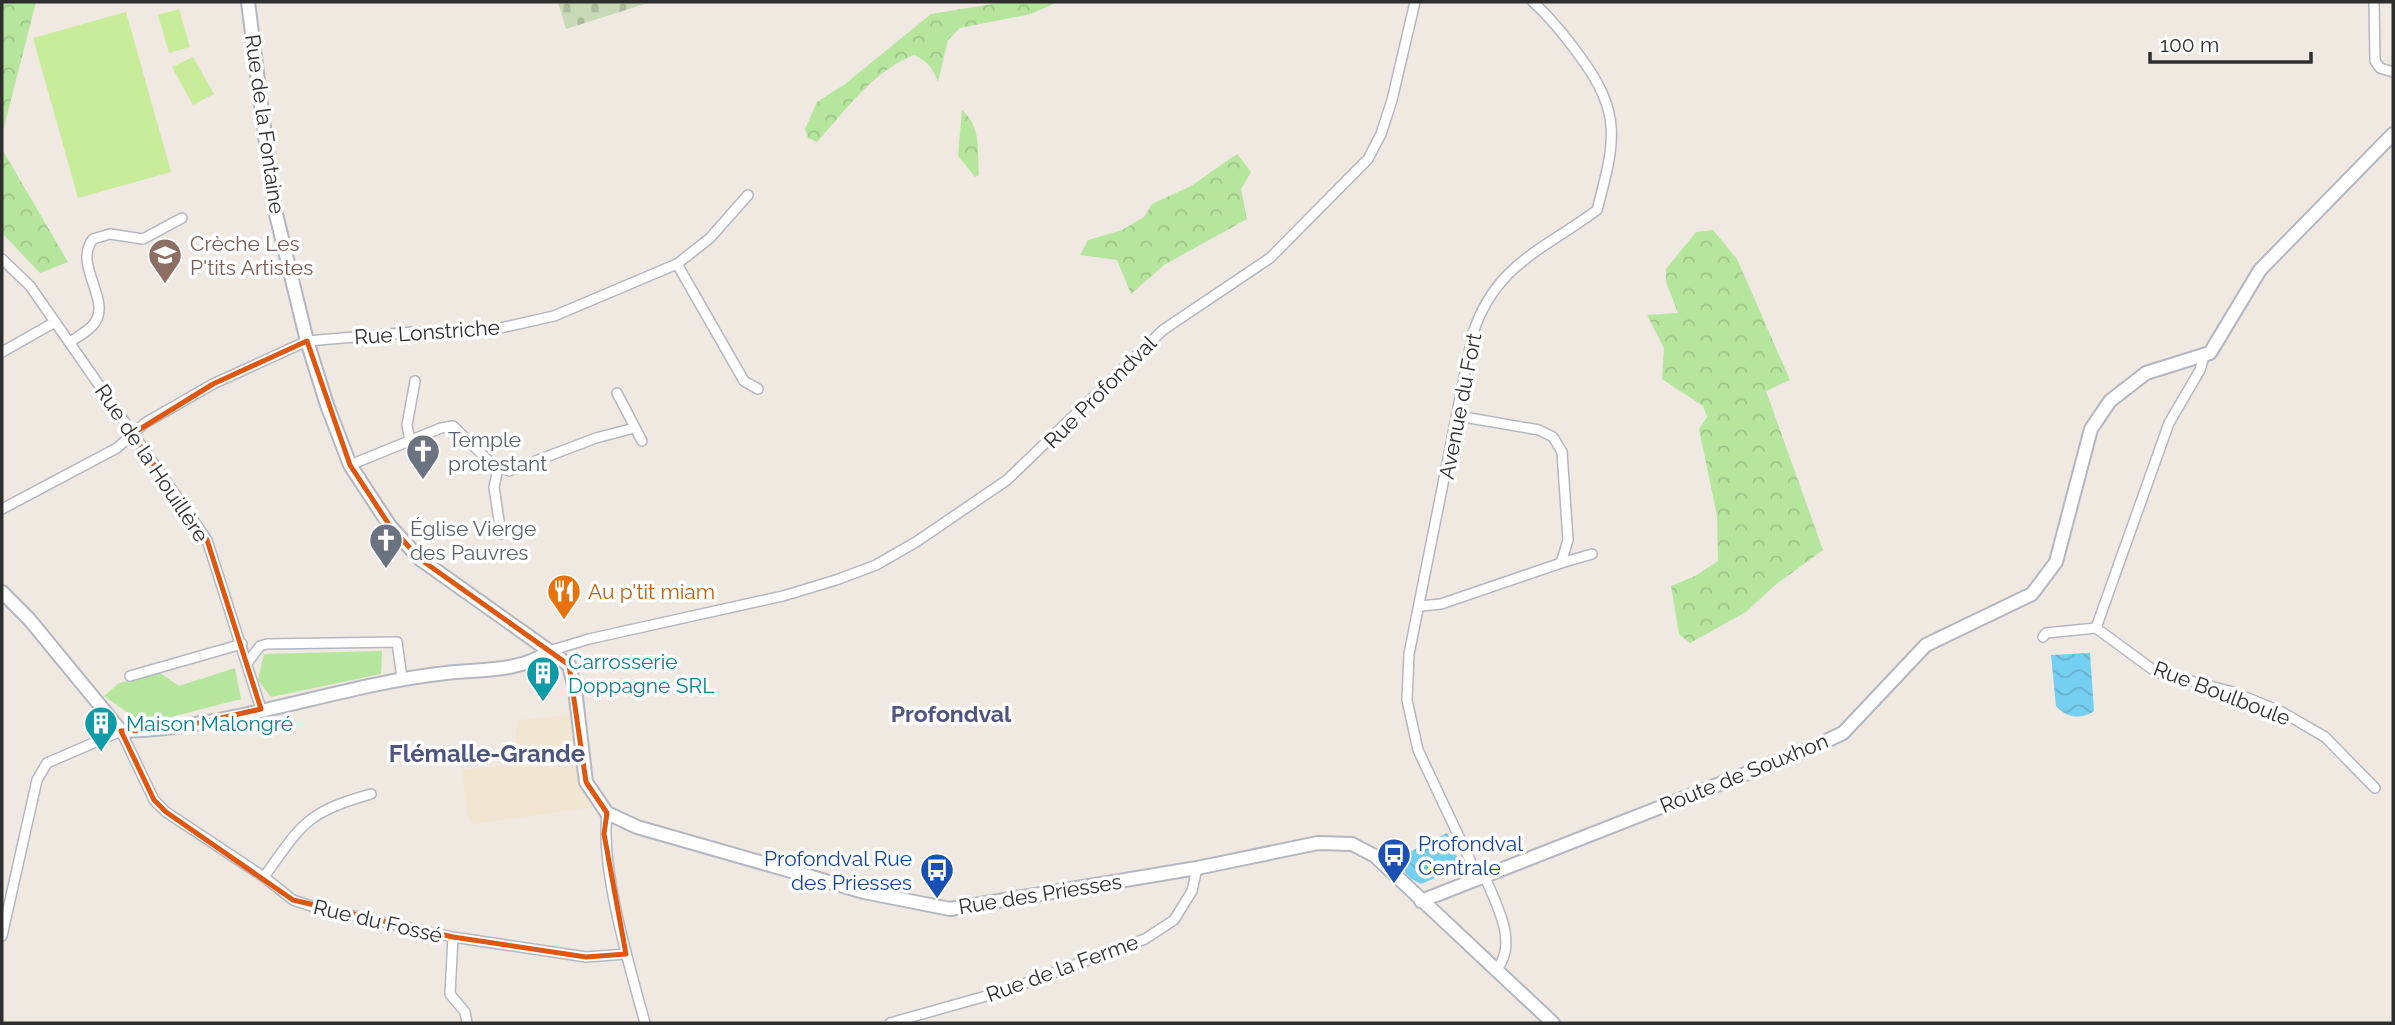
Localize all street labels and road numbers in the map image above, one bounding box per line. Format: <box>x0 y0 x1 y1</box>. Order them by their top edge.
street label: Rue de la Fontaine <box>240 33 290 215</box>
street label: Rue Lonstriche <box>353 314 501 350</box>
street label: Rue Profondval <box>1039 330 1162 453</box>
street label: Avenue du Fort <box>1434 331 1486 481</box>
street label: Rue de la Houillère <box>90 379 214 547</box>
street label: Rue Boulboule <box>2150 655 2294 731</box>
street label: Route de Souxhon <box>1656 728 1832 818</box>
street label: Rue des Priesses <box>957 869 1123 919</box>
street label: Rue du Fossé <box>311 894 445 948</box>
street label: Rue de la Ferme <box>983 929 1141 1007</box>

